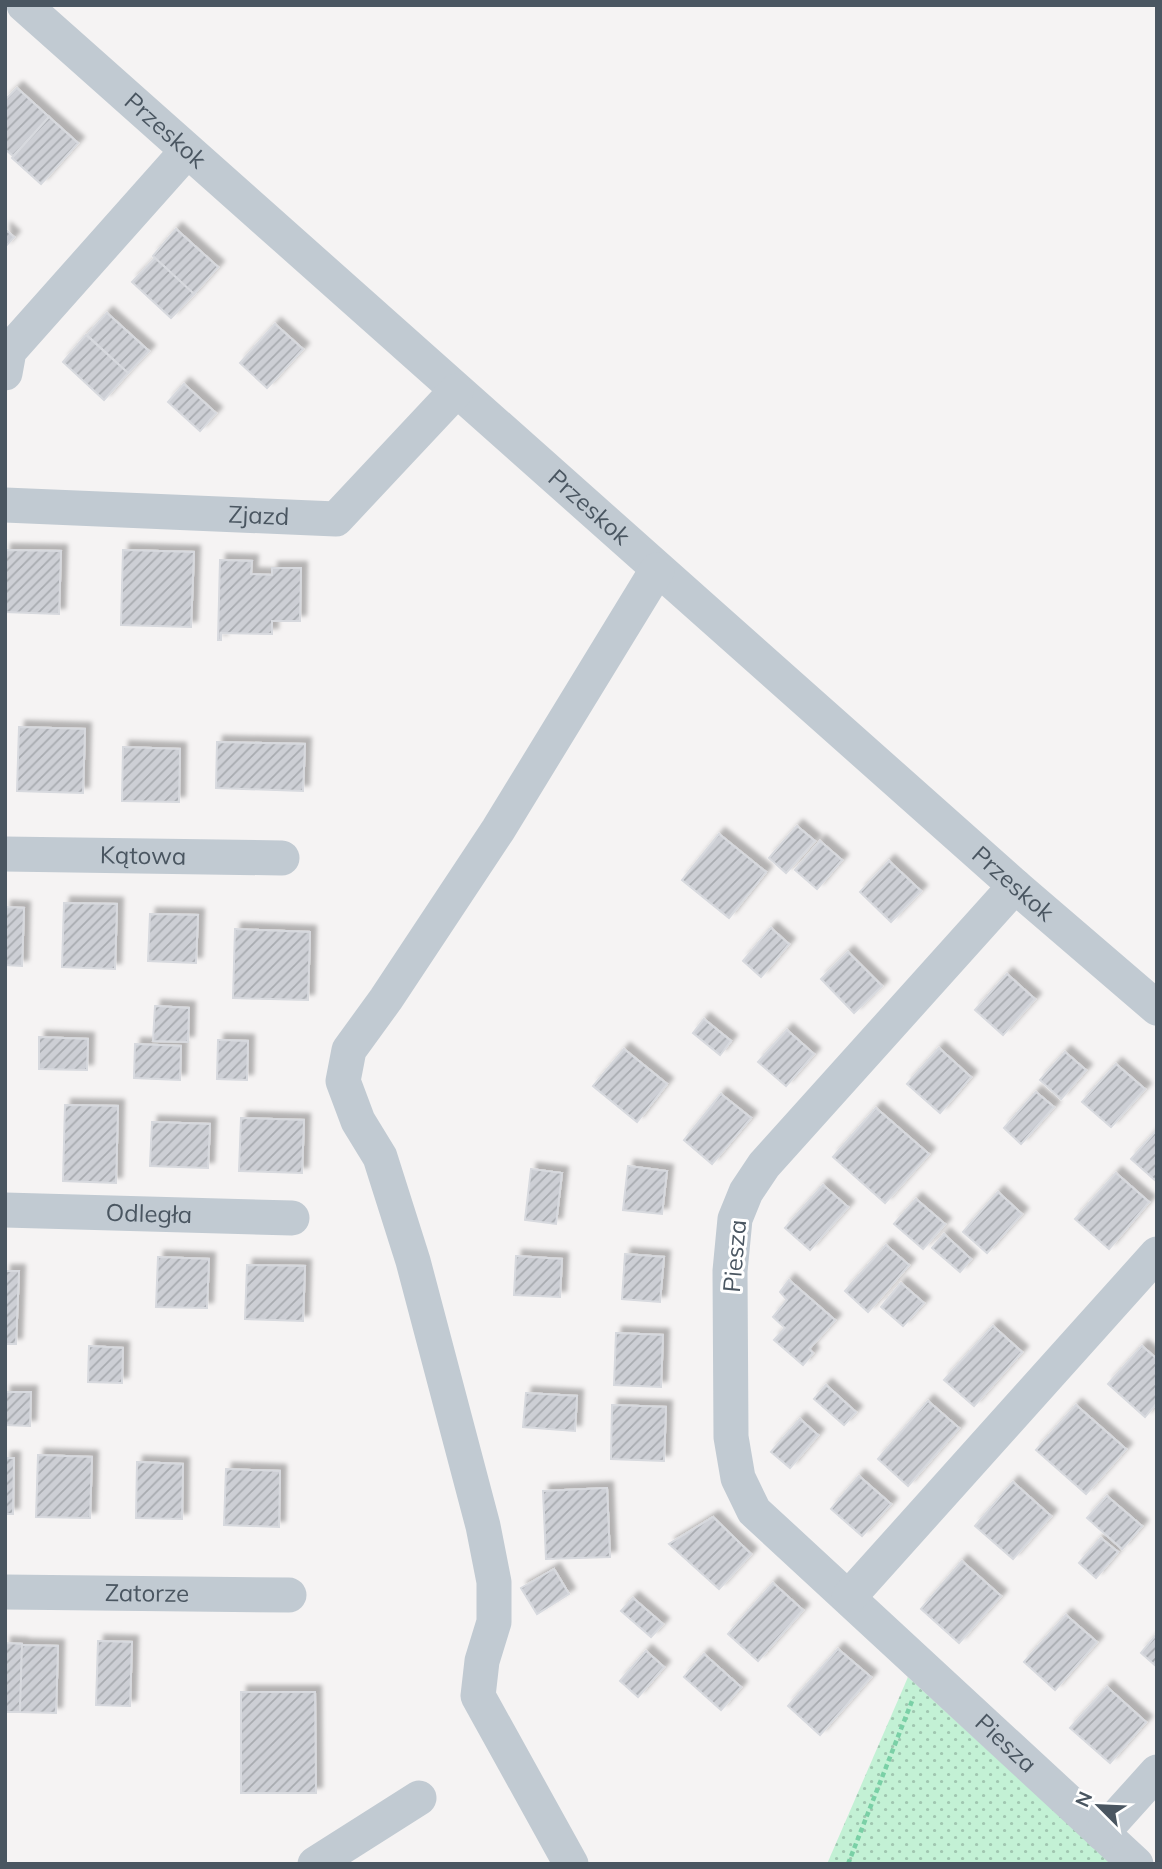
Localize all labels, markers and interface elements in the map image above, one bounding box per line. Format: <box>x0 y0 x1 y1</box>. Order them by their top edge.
street label: Przeskok <box>119 86 214 175</box>
street label: Przeskok <box>543 462 637 551</box>
street label: Zjazd <box>228 498 290 531</box>
street label: Kątowa <box>100 839 186 871</box>
street label: Przeskok <box>966 839 1061 928</box>
street label: Odległa <box>105 1197 193 1229</box>
street label: Piesza <box>716 1218 752 1294</box>
street label: Zatorze <box>105 1577 189 1608</box>
street label: Piesza <box>969 1707 1043 1779</box>
north arrow <box>1064 1771 1134 1841</box>
text: N <box>1070 1788 1097 1811</box>

